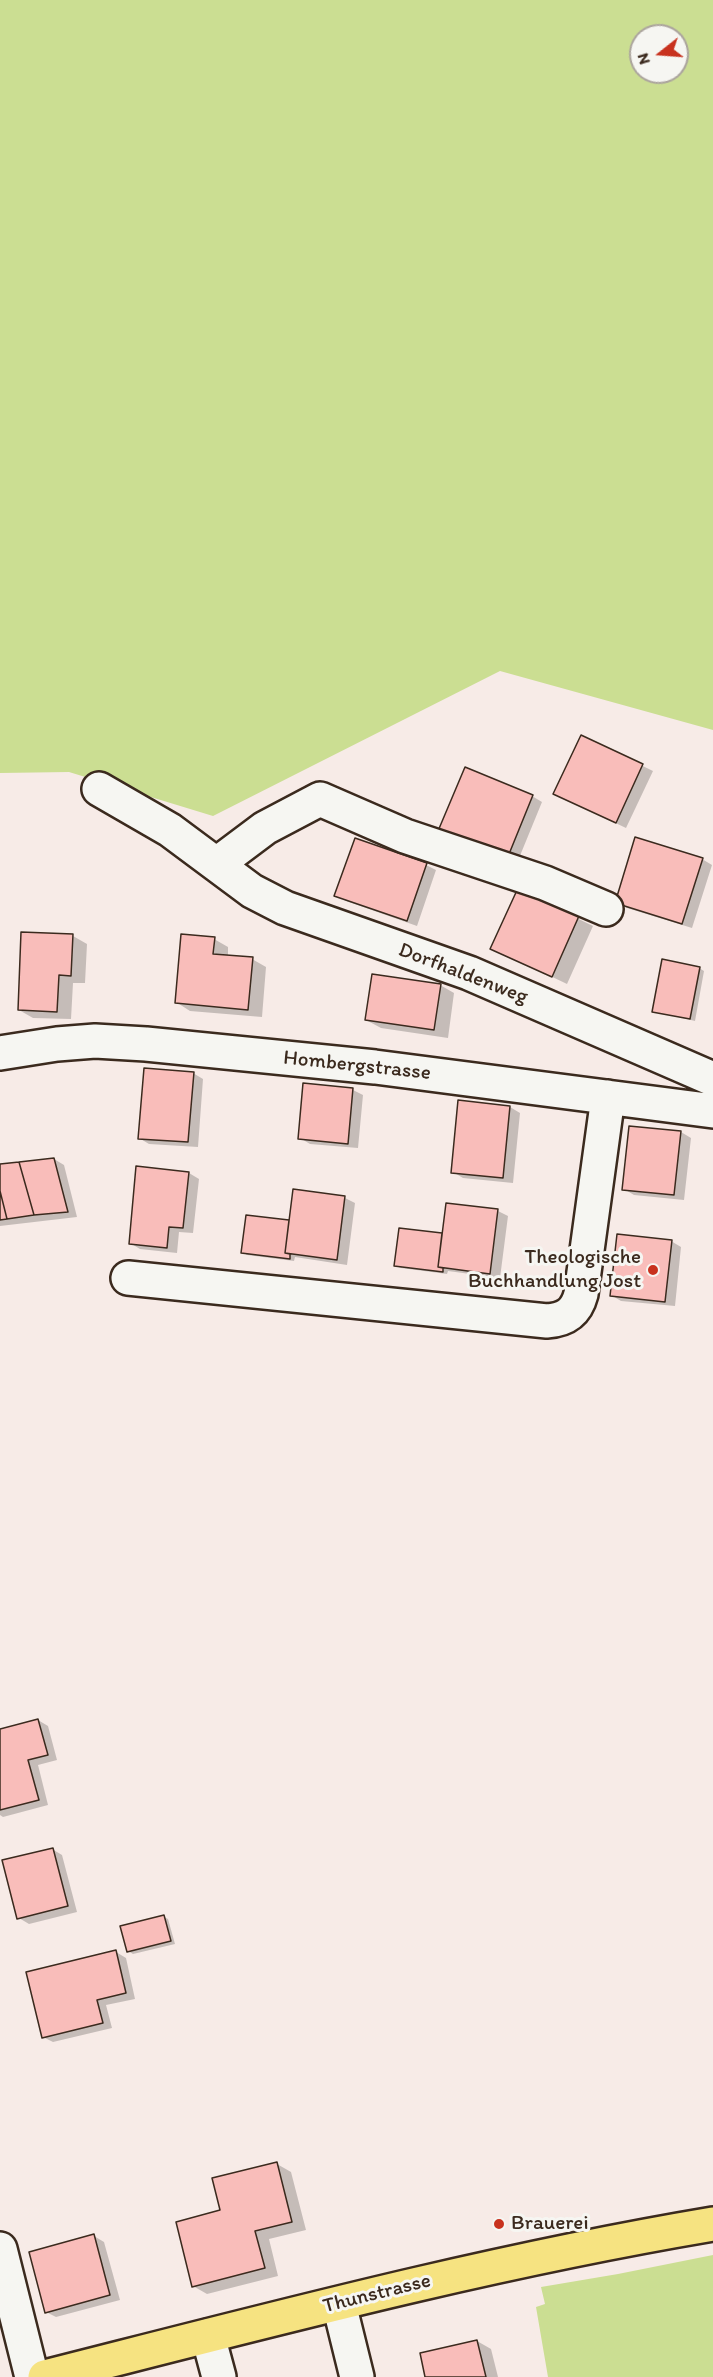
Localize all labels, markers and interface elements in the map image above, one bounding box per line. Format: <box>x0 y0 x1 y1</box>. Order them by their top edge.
north arrow <box>629 24 689 84</box>
text: N <box>633 51 654 67</box>
street label: Dorfhaldenweg <box>395 938 531 1010</box>
street label: Hombergstrasse <box>282 1046 432 1086</box>
place label: Theologische Buchhandlung Jost <box>468 1245 641 1295</box>
marker: Theologische Buchhandlung Jost <box>646 1263 660 1277</box>
place label: Brauerei <box>511 2211 589 2237</box>
marker: Brauerei <box>492 2217 506 2231</box>
street label: Thunstrasse <box>320 2268 434 2320</box>

